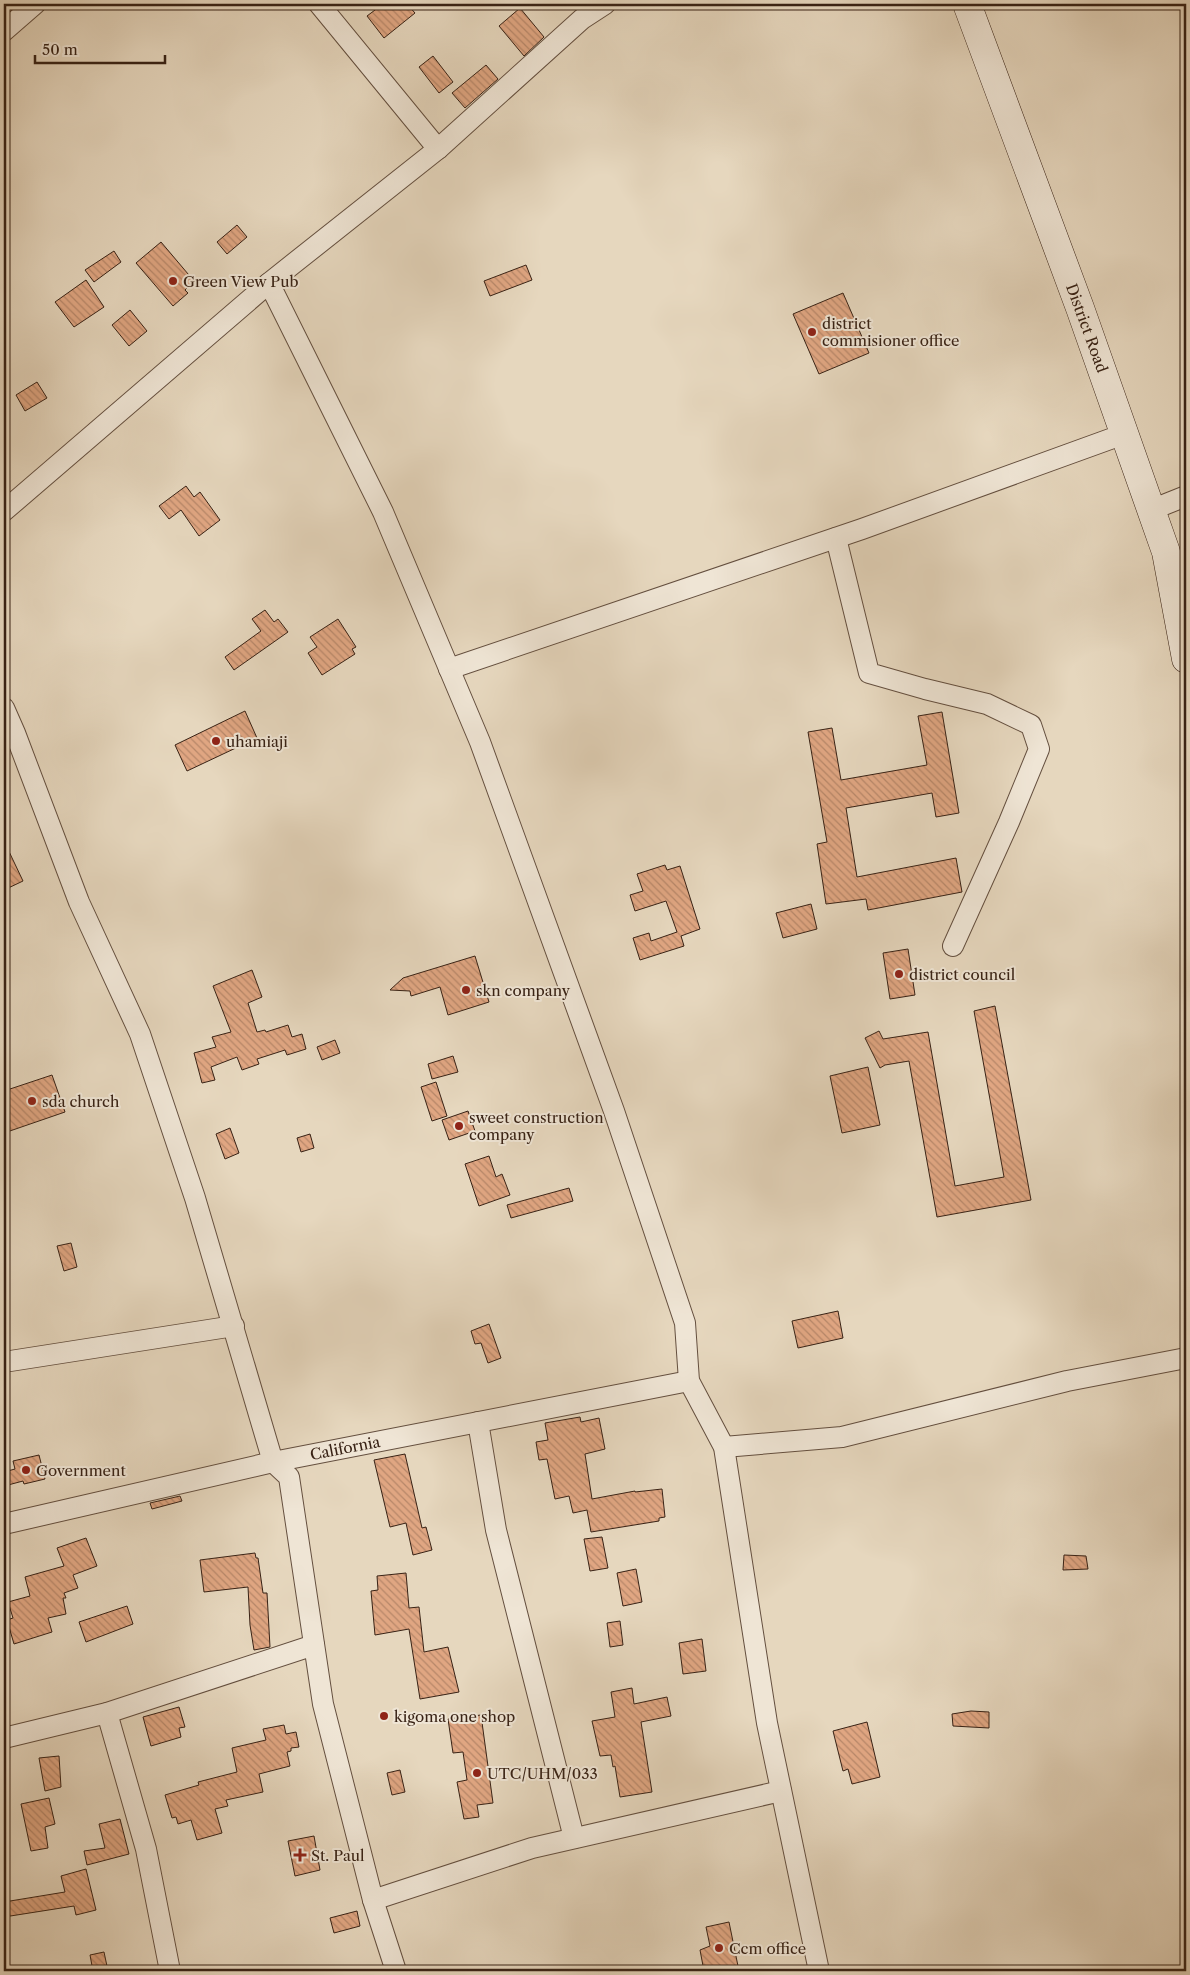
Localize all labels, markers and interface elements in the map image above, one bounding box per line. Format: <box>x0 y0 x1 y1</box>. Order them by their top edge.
scale bar <box>35 32 165 64</box>
text: 50 m <box>42 40 78 59</box>
place label: Green View Pub <box>183 272 299 291</box>
marker: Green View Pub <box>167 275 179 287</box>
street label: District Road <box>1062 281 1112 375</box>
place label: district commisioner office <box>822 314 960 350</box>
marker: district commisioner office <box>806 326 818 338</box>
place label: uhamiaji <box>226 732 288 751</box>
marker: uhamiaji <box>210 735 222 747</box>
place label: district council <box>909 965 1016 984</box>
marker: district council <box>893 968 905 980</box>
place label: skn company <box>476 981 571 1000</box>
marker: skn company <box>460 984 472 996</box>
place label: sda church <box>42 1092 120 1111</box>
marker: sda church <box>26 1095 38 1107</box>
place label: sweet construction company <box>469 1108 604 1144</box>
marker: sweet construction company <box>453 1120 465 1132</box>
street label: California <box>308 1432 382 1464</box>
place label: Government <box>36 1461 126 1480</box>
marker: Government <box>20 1464 32 1476</box>
place label: kigoma one shop <box>394 1707 515 1726</box>
marker: kigoma one shop <box>378 1710 390 1722</box>
place label: UTC/UHM/033 <box>487 1764 598 1783</box>
marker: UTC/UHM/033 <box>471 1767 483 1779</box>
place label: St. Paul <box>311 1846 365 1865</box>
marker: St. Paul <box>293 1848 307 1862</box>
place label: Ccm office <box>729 1939 806 1958</box>
marker: Ccm office <box>713 1942 725 1954</box>

